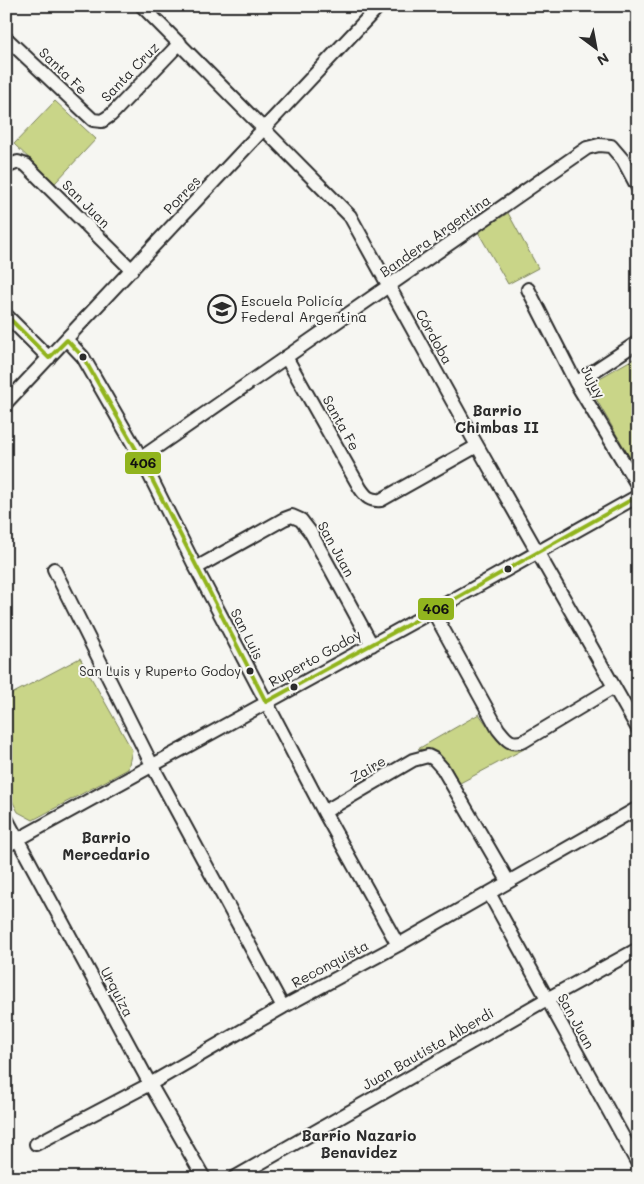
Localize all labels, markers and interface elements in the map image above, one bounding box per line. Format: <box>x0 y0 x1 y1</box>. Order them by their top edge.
north arrow <box>572 22 622 72</box>
street label: Santa Cruz <box>96 38 163 106</box>
street label: Santa Fe <box>35 43 92 98</box>
text: N <box>594 49 613 70</box>
street label: Porres <box>159 171 204 218</box>
street label: San Juan <box>58 175 115 232</box>
street label: Bandera Argentina <box>376 190 494 281</box>
place label: Escuela Policía Federal Argentina <box>241 291 367 326</box>
school or university icon: Escuela Policía Federal Argentina <box>207 294 237 324</box>
street label: Córdoba <box>412 306 457 368</box>
unlabelled marker <box>78 352 88 362</box>
street label: Jujuy <box>577 362 610 402</box>
street label: Santa Fe <box>319 392 364 454</box>
district label: Barrio Chimbas II <box>455 400 539 437</box>
line badge: 406 <box>124 451 162 475</box>
text: 406 <box>130 453 156 472</box>
street label: San Juan <box>313 518 359 580</box>
unlabelled marker <box>503 564 513 574</box>
line badge: 406 <box>417 597 455 621</box>
text: 406 <box>423 599 449 618</box>
street label: San Luis <box>227 605 268 663</box>
street label: Ruperto Godoy <box>265 624 364 691</box>
place label: San Luis y Ruperto Godoy <box>79 662 241 679</box>
marker: San Luis y Ruperto Godoy <box>245 666 255 676</box>
unlabelled marker <box>289 682 299 692</box>
street label: Zaire <box>346 751 389 786</box>
district label: Barrio Mercedario <box>62 827 150 864</box>
street label: Reconquista <box>288 935 372 992</box>
street label: Urquiza <box>96 964 138 1020</box>
street label: San Juan <box>553 990 599 1052</box>
street label: Juan Bautista Alberdi <box>358 1003 497 1094</box>
district label: Barrio Nazario Benavidez <box>302 1125 416 1162</box>

